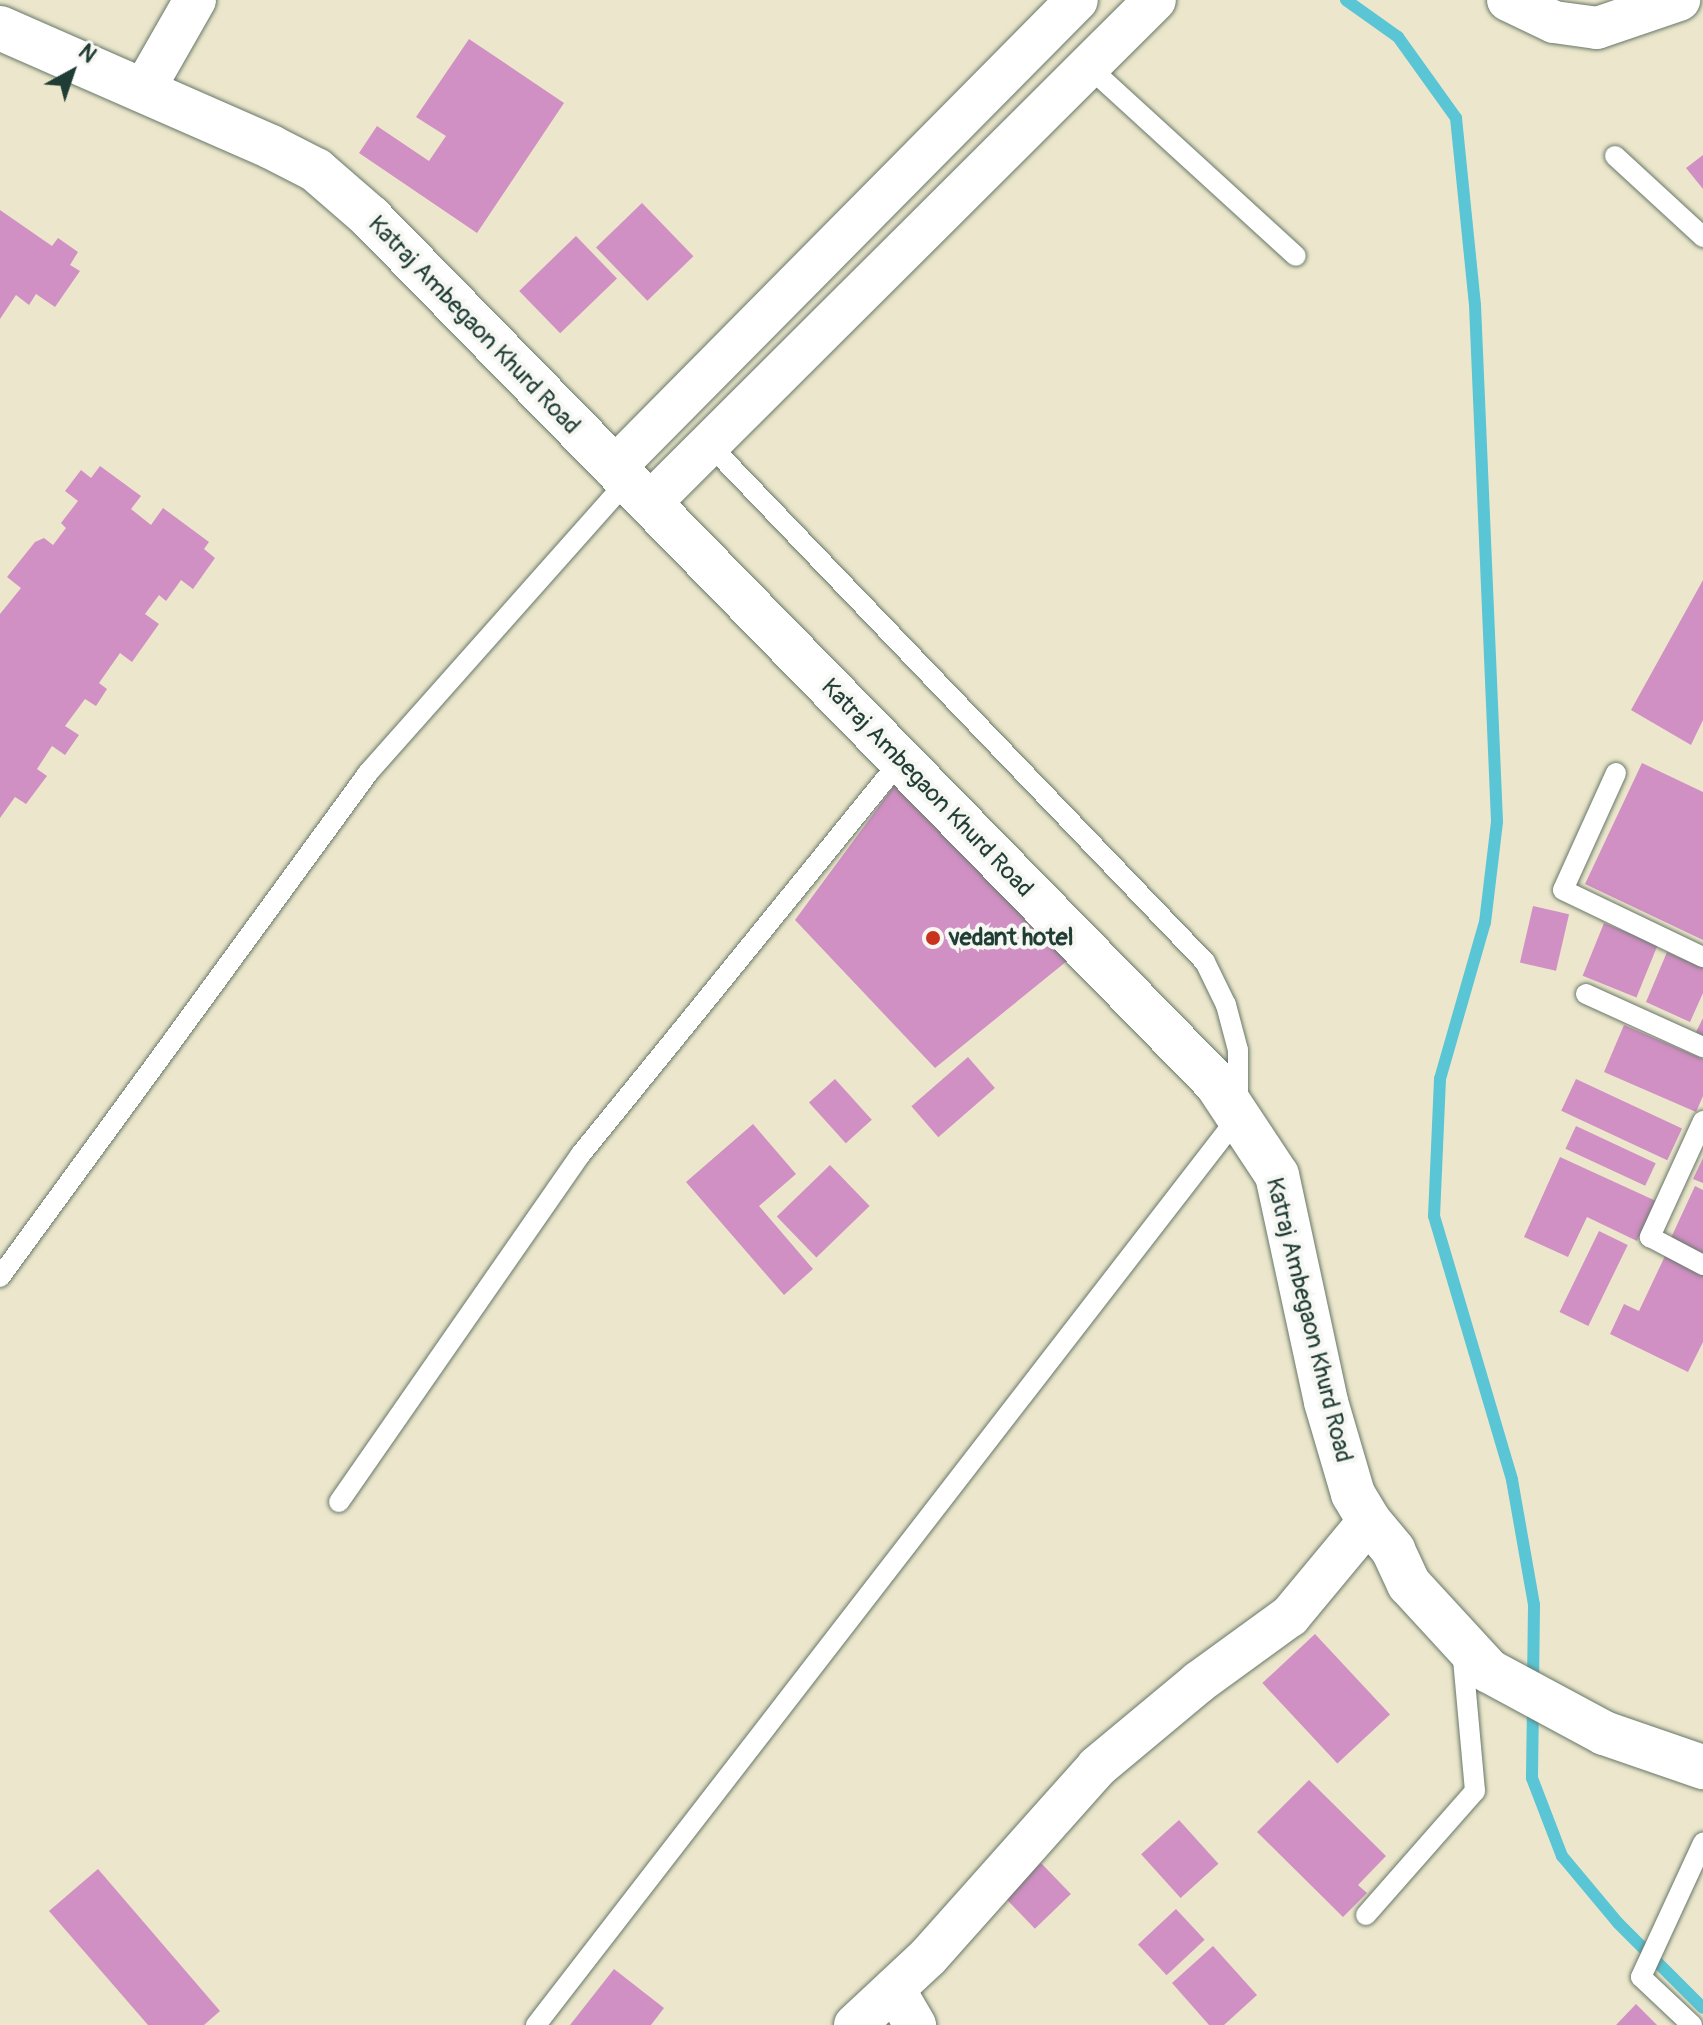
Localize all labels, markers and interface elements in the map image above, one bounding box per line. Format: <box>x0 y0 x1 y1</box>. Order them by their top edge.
north arrow <box>32 32 112 112</box>
text: N <box>73 38 102 69</box>
street label: Katraj Ambegaon Khurd Road <box>362 210 586 440</box>
street label: Katraj Ambegaon Khurd Road <box>815 673 1039 903</box>
place label: vedant hotel <box>949 924 1073 952</box>
marker: vedant hotel <box>924 929 942 947</box>
street label: Katraj Ambegaon Khurd Road <box>1260 1175 1358 1465</box>

